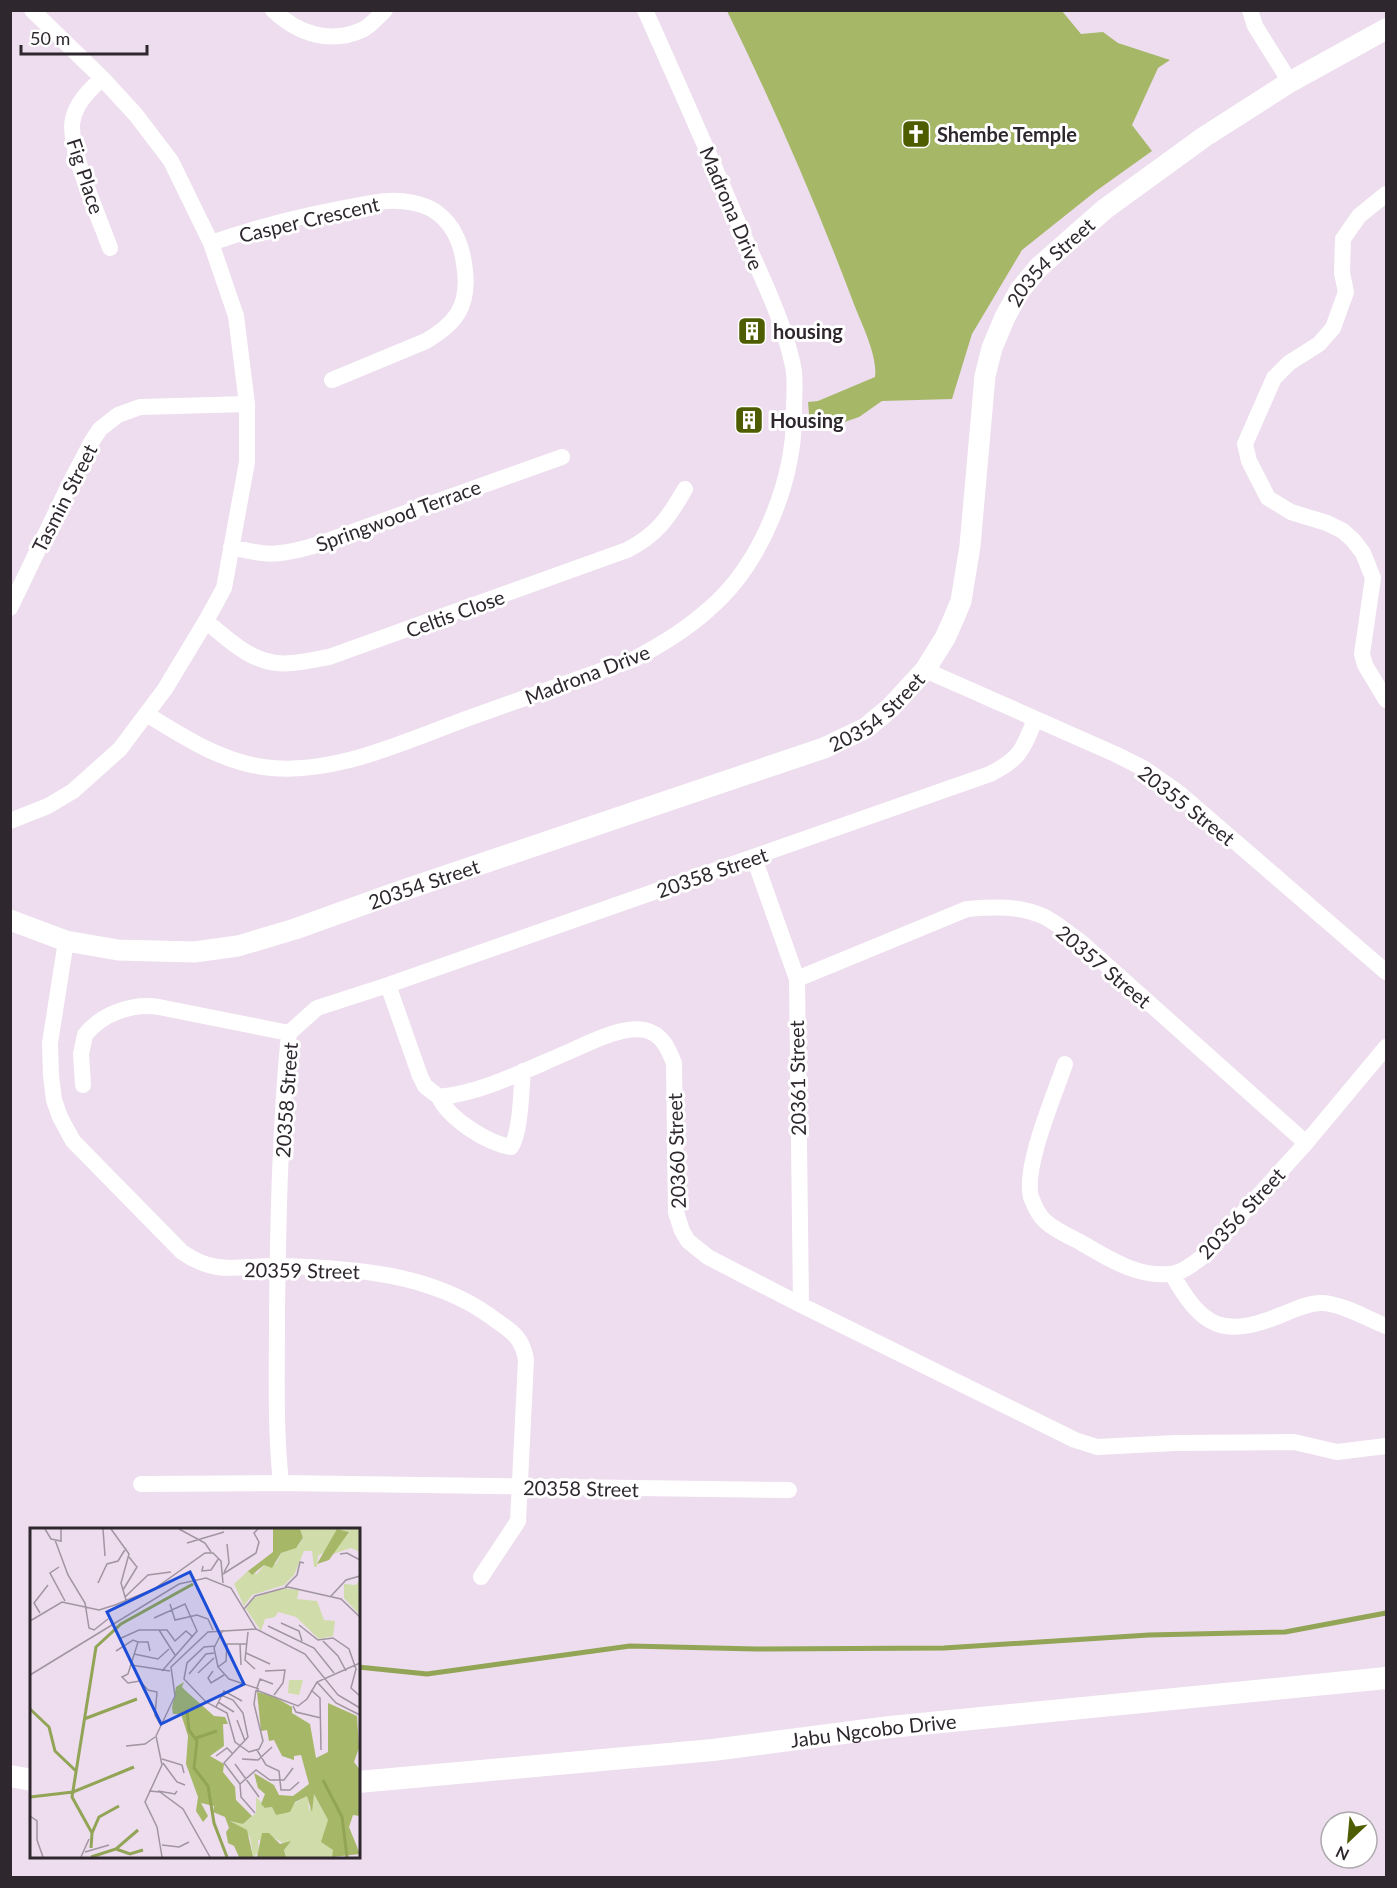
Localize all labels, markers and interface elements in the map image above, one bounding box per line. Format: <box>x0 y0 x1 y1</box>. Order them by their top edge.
scale bar <box>21 18 147 56</box>
text: 50 m <box>30 27 70 49</box>
church icon: Shembe Temple <box>900 118 932 150</box>
place label: Shembe Temple <box>937 122 1077 146</box>
street label: Fig Place <box>63 135 109 217</box>
street label: Madrona Drive <box>695 143 769 273</box>
street label: Casper Crescent <box>237 191 381 247</box>
street label: 20354 Street <box>1001 212 1099 310</box>
building icon: housing <box>736 315 768 347</box>
place label: housing <box>773 319 843 343</box>
building icon: Housing <box>733 404 765 436</box>
place label: Housing <box>770 408 844 432</box>
street label: Tasmin Street <box>26 440 102 556</box>
street label: Springwood Terrace <box>312 474 484 556</box>
street label: Celtis Close <box>402 584 508 642</box>
street label: Madrona Drive <box>521 639 653 709</box>
street label: 20354 Street <box>825 667 929 756</box>
street label: 20355 Street <box>1134 760 1240 850</box>
street label: 20358 Street <box>653 842 771 902</box>
street label: 20354 Street <box>365 853 482 914</box>
street label: 20357 Street <box>1052 920 1156 1012</box>
street label: 20361 Street <box>784 1020 810 1136</box>
street label: 20358 Street <box>270 1041 302 1159</box>
street label: 20360 Street <box>662 1093 690 1209</box>
street label: 20356 Street <box>1193 1162 1289 1264</box>
street label: 20359 Street <box>244 1257 360 1283</box>
street label: 20358 Street <box>523 1475 639 1501</box>
inset map <box>30 1528 360 1858</box>
street label: Jabu Ngcobo Drive <box>789 1709 957 1752</box>
north arrow <box>1319 1810 1379 1870</box>
text: N <box>1333 1843 1352 1865</box>

